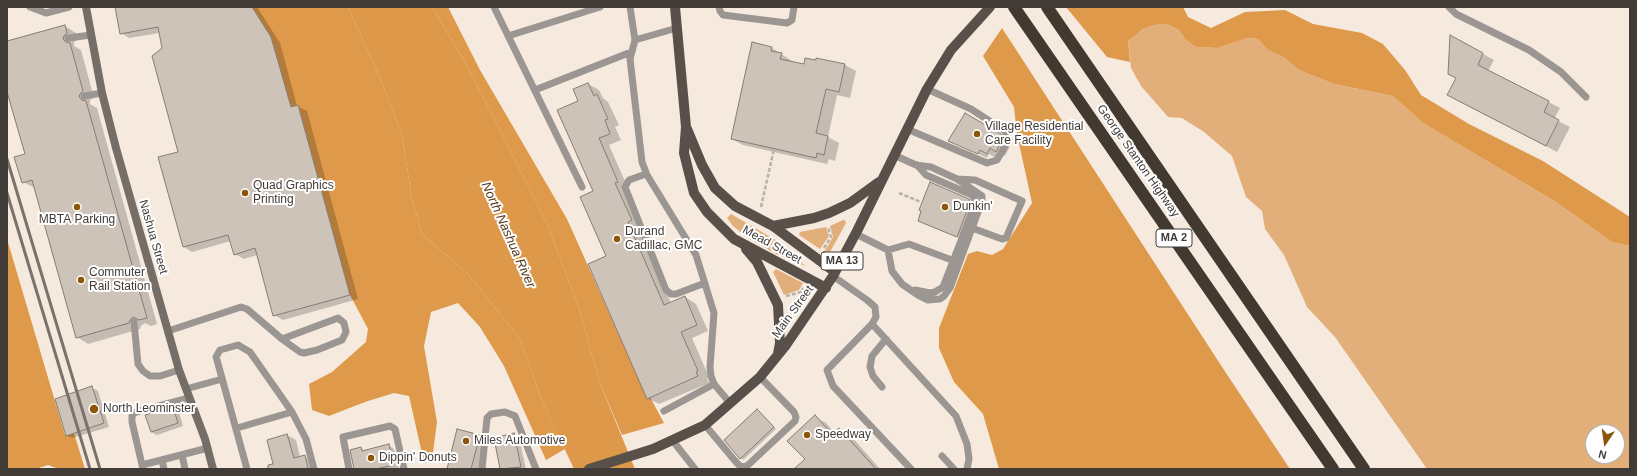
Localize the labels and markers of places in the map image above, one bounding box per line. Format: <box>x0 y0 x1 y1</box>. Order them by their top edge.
place label: Village Residential Care Facility <box>985 120 1084 148</box>
marker: Village Residential Care Facility <box>972 129 982 139</box>
place label: Quad Graphics Printing <box>253 179 334 207</box>
marker: Quad Graphics Printing <box>240 188 250 198</box>
place label: Dunkin' <box>953 200 993 214</box>
marker: MBTA Parking <box>72 202 82 212</box>
marker: Dunkin' <box>940 202 950 212</box>
place label: MBTA Parking <box>39 213 115 227</box>
place label: Durand Cadillac, GMC <box>625 225 702 253</box>
marker: Durand Cadillac, GMC <box>612 234 622 244</box>
place label: Commuter Rail Station <box>89 266 150 294</box>
marker: Commuter Rail Station <box>76 275 86 285</box>
place label: North Leominster <box>103 402 195 416</box>
marker: North Leominster <box>88 403 100 415</box>
place label: Speedway <box>815 428 871 442</box>
marker: Speedway <box>802 430 812 440</box>
place label: Miles Automotive <box>474 434 565 448</box>
marker: Miles Automotive <box>461 436 471 446</box>
place label: Dippin' Donuts <box>379 451 457 465</box>
marker: Dippin' Donuts <box>366 453 376 463</box>

